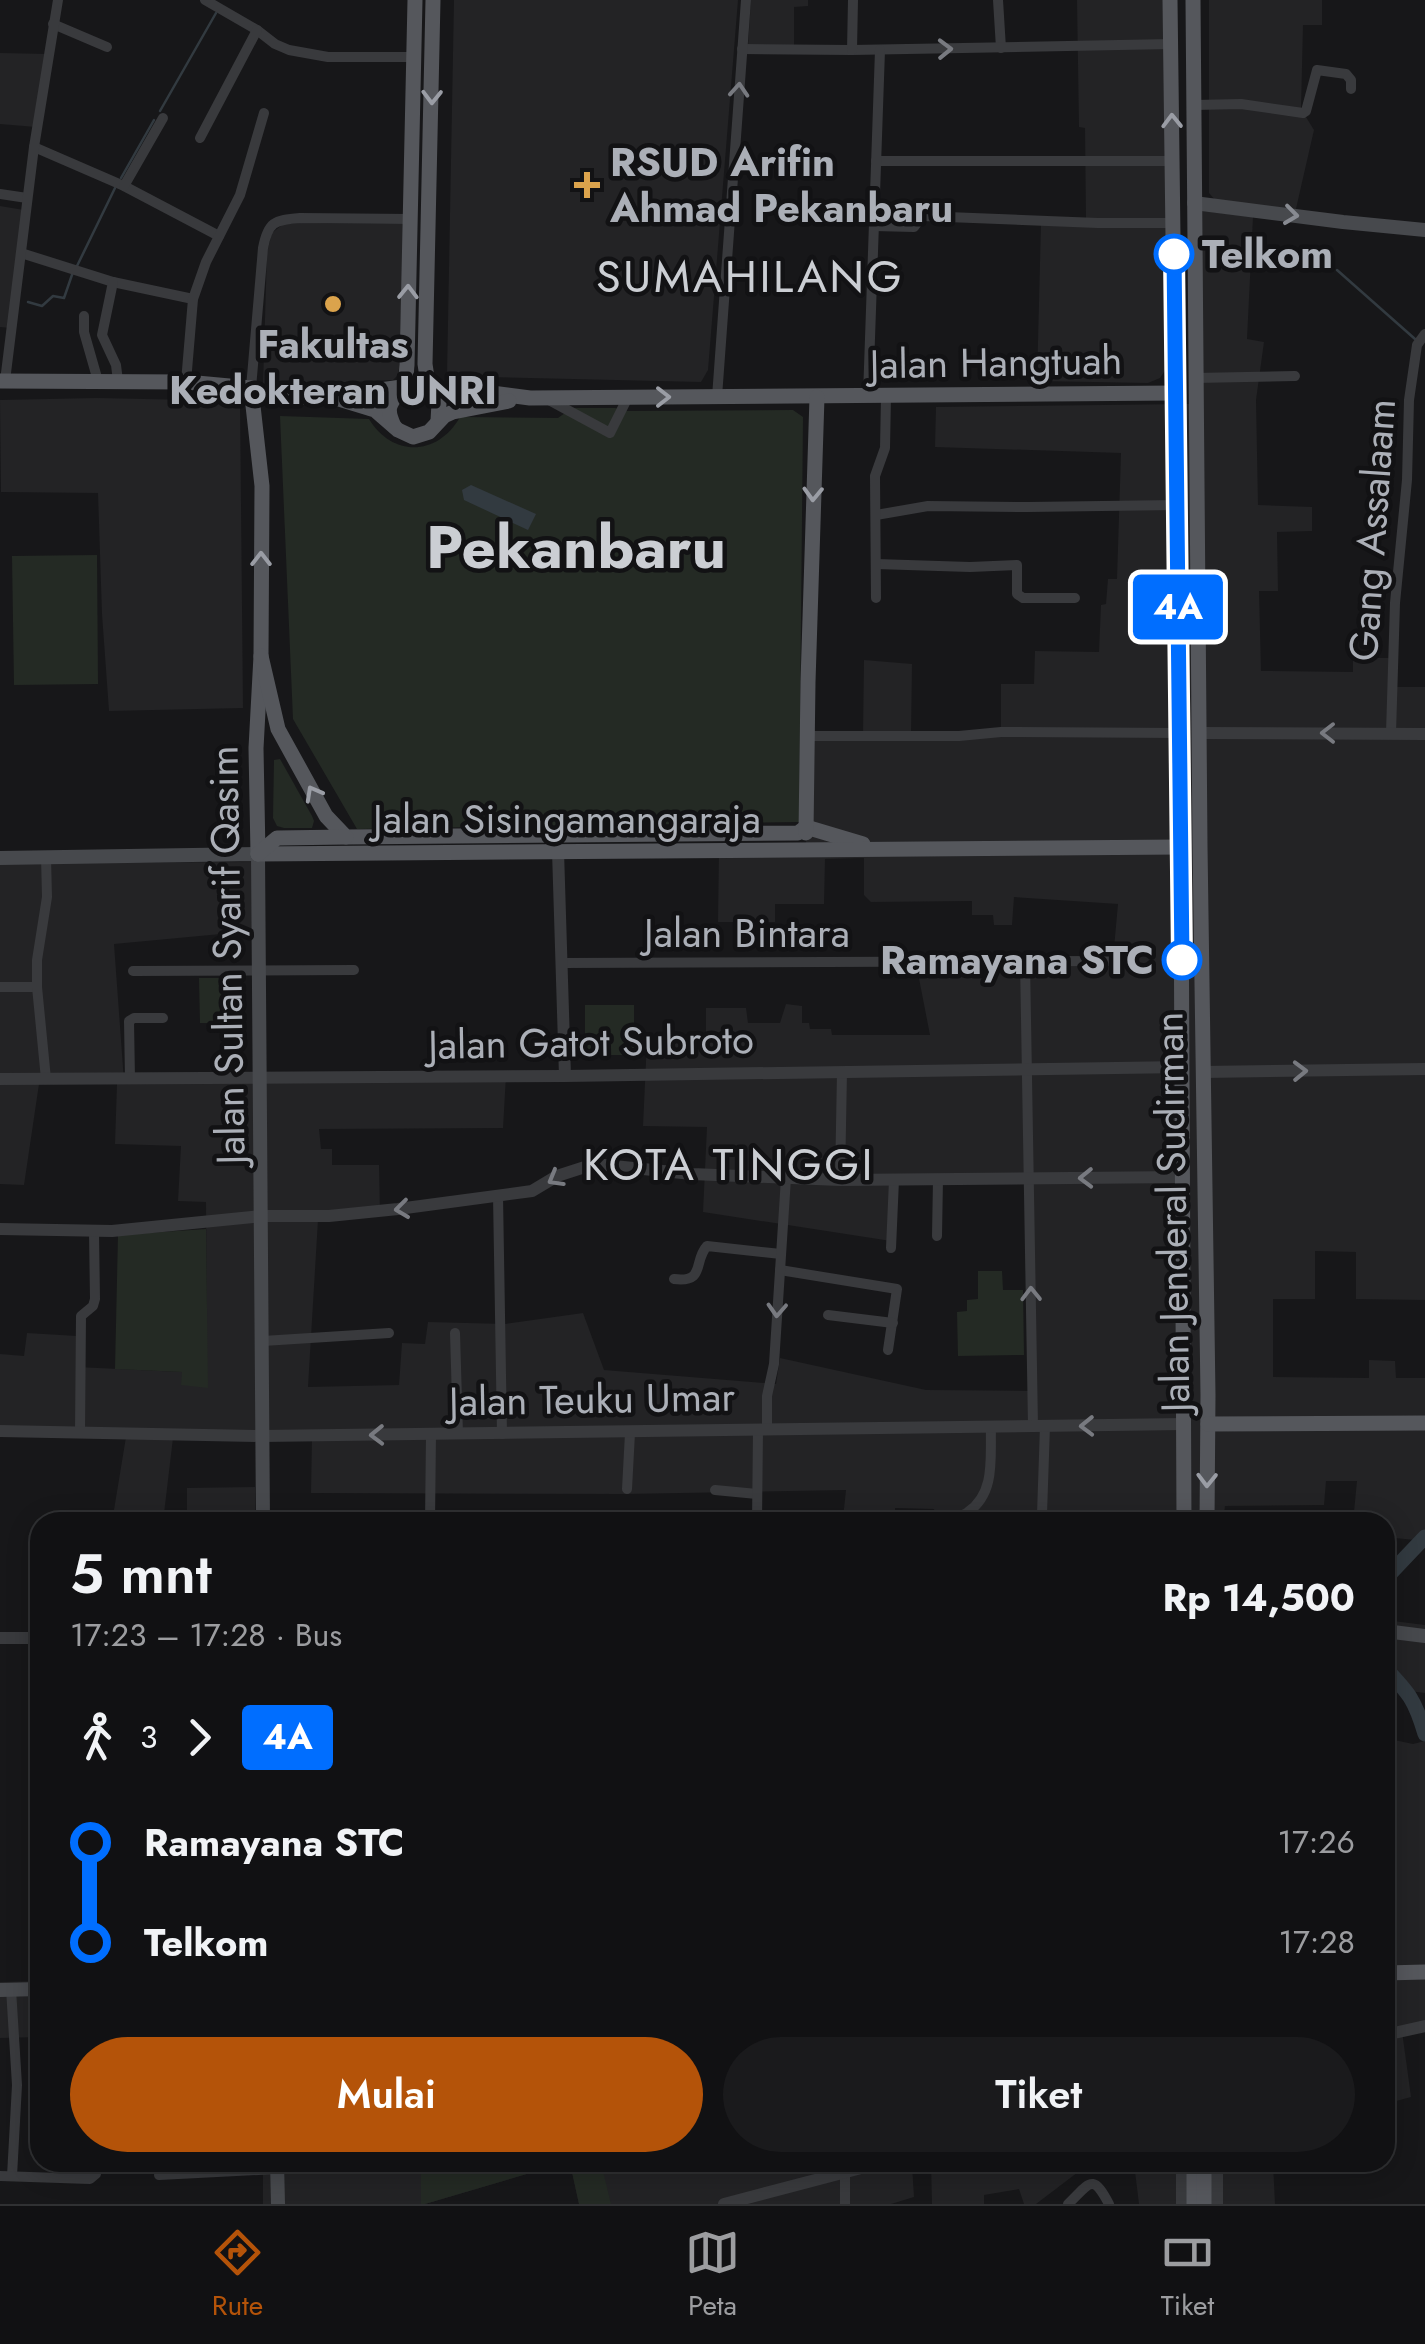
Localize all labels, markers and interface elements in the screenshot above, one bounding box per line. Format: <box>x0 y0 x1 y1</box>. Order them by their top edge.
one-way arrow <box>938 38 953 60</box>
one-way arrow <box>728 82 749 98</box>
one-way arrow <box>421 90 443 106</box>
one-way arrow <box>1162 112 1183 128</box>
place label: RSUD Arifin Ahmad Pekanbaru <box>609 133 953 237</box>
marker: RSUD Arifin Ahmad Pekanbaru <box>574 172 600 198</box>
one-way arrow <box>1282 204 1299 225</box>
place label: Telkom <box>1202 225 1333 283</box>
marker: Telkom <box>1155 235 1193 273</box>
district label: SUMAHILANG <box>596 244 904 309</box>
one-way arrow <box>398 284 419 300</box>
marker: Fakultas Kedokteran UNRI <box>322 293 344 315</box>
place label: Fakultas Kedokteran UNRI <box>169 315 497 419</box>
street label: Jalan Hangtuah <box>864 331 1123 393</box>
one-way arrow <box>656 386 671 408</box>
street label: Gang Assalaam <box>1334 397 1410 663</box>
one-way arrow <box>803 487 824 503</box>
district label: Pekanbaru <box>426 504 726 591</box>
one-way arrow <box>251 550 272 566</box>
line badge: 4A <box>1133 574 1223 640</box>
text: 4A <box>1153 582 1203 632</box>
one-way arrow <box>1319 722 1334 744</box>
street label: Jalan Sultan Syarif Qasim <box>194 745 260 1170</box>
one-way arrow <box>306 786 326 804</box>
street label: Jalan Sisingamangaraja <box>368 790 761 848</box>
street label: Jalan Bintara <box>639 904 850 962</box>
place label: Ramayana STC <box>880 931 1154 989</box>
marker: Ramayana STC <box>1163 941 1201 979</box>
street label: Jalan Gatot Subroto <box>423 1010 754 1074</box>
street label: Jalan Jenderal Sudirman <box>1140 1011 1205 1418</box>
one-way arrow <box>1294 1060 1309 1082</box>
district label: KOTA TINGGI <box>583 1132 875 1197</box>
one-way arrow <box>548 1167 566 1186</box>
one-way arrow <box>1078 1167 1094 1189</box>
one-way arrow <box>393 1197 410 1218</box>
one-way arrow <box>1020 1285 1042 1300</box>
one-way arrow <box>767 1302 788 1318</box>
street label: Jalan Teuku Umar <box>444 1368 736 1431</box>
one-way arrow <box>1078 1415 1094 1436</box>
one-way arrow <box>368 1424 384 1445</box>
one-way arrow <box>1197 1472 1218 1488</box>
text: 5 mnt <box>70 1534 212 1614</box>
text: Rp 14,500 <box>1163 1570 1355 1625</box>
text: 17:23 – 17:28 · Bus <box>70 1612 342 1658</box>
icon: walk <box>70 1710 125 1765</box>
icon: forward <box>172 1710 227 1765</box>
text: 4A <box>262 1712 313 1762</box>
text: 3 <box>140 1714 157 1760</box>
text: Ramayana STC <box>144 1815 404 1870</box>
text: 17:26 <box>1278 1819 1355 1865</box>
text: Telkom <box>144 1915 269 1970</box>
text: 17:28 <box>1279 1919 1355 1965</box>
button: Mulai <box>70 2037 703 2152</box>
button: Tiket <box>723 2037 1355 2152</box>
tab: Rute <box>210 2225 265 2326</box>
tab: Peta <box>685 2225 740 2326</box>
tab: Tiket <box>1160 2225 1215 2326</box>

